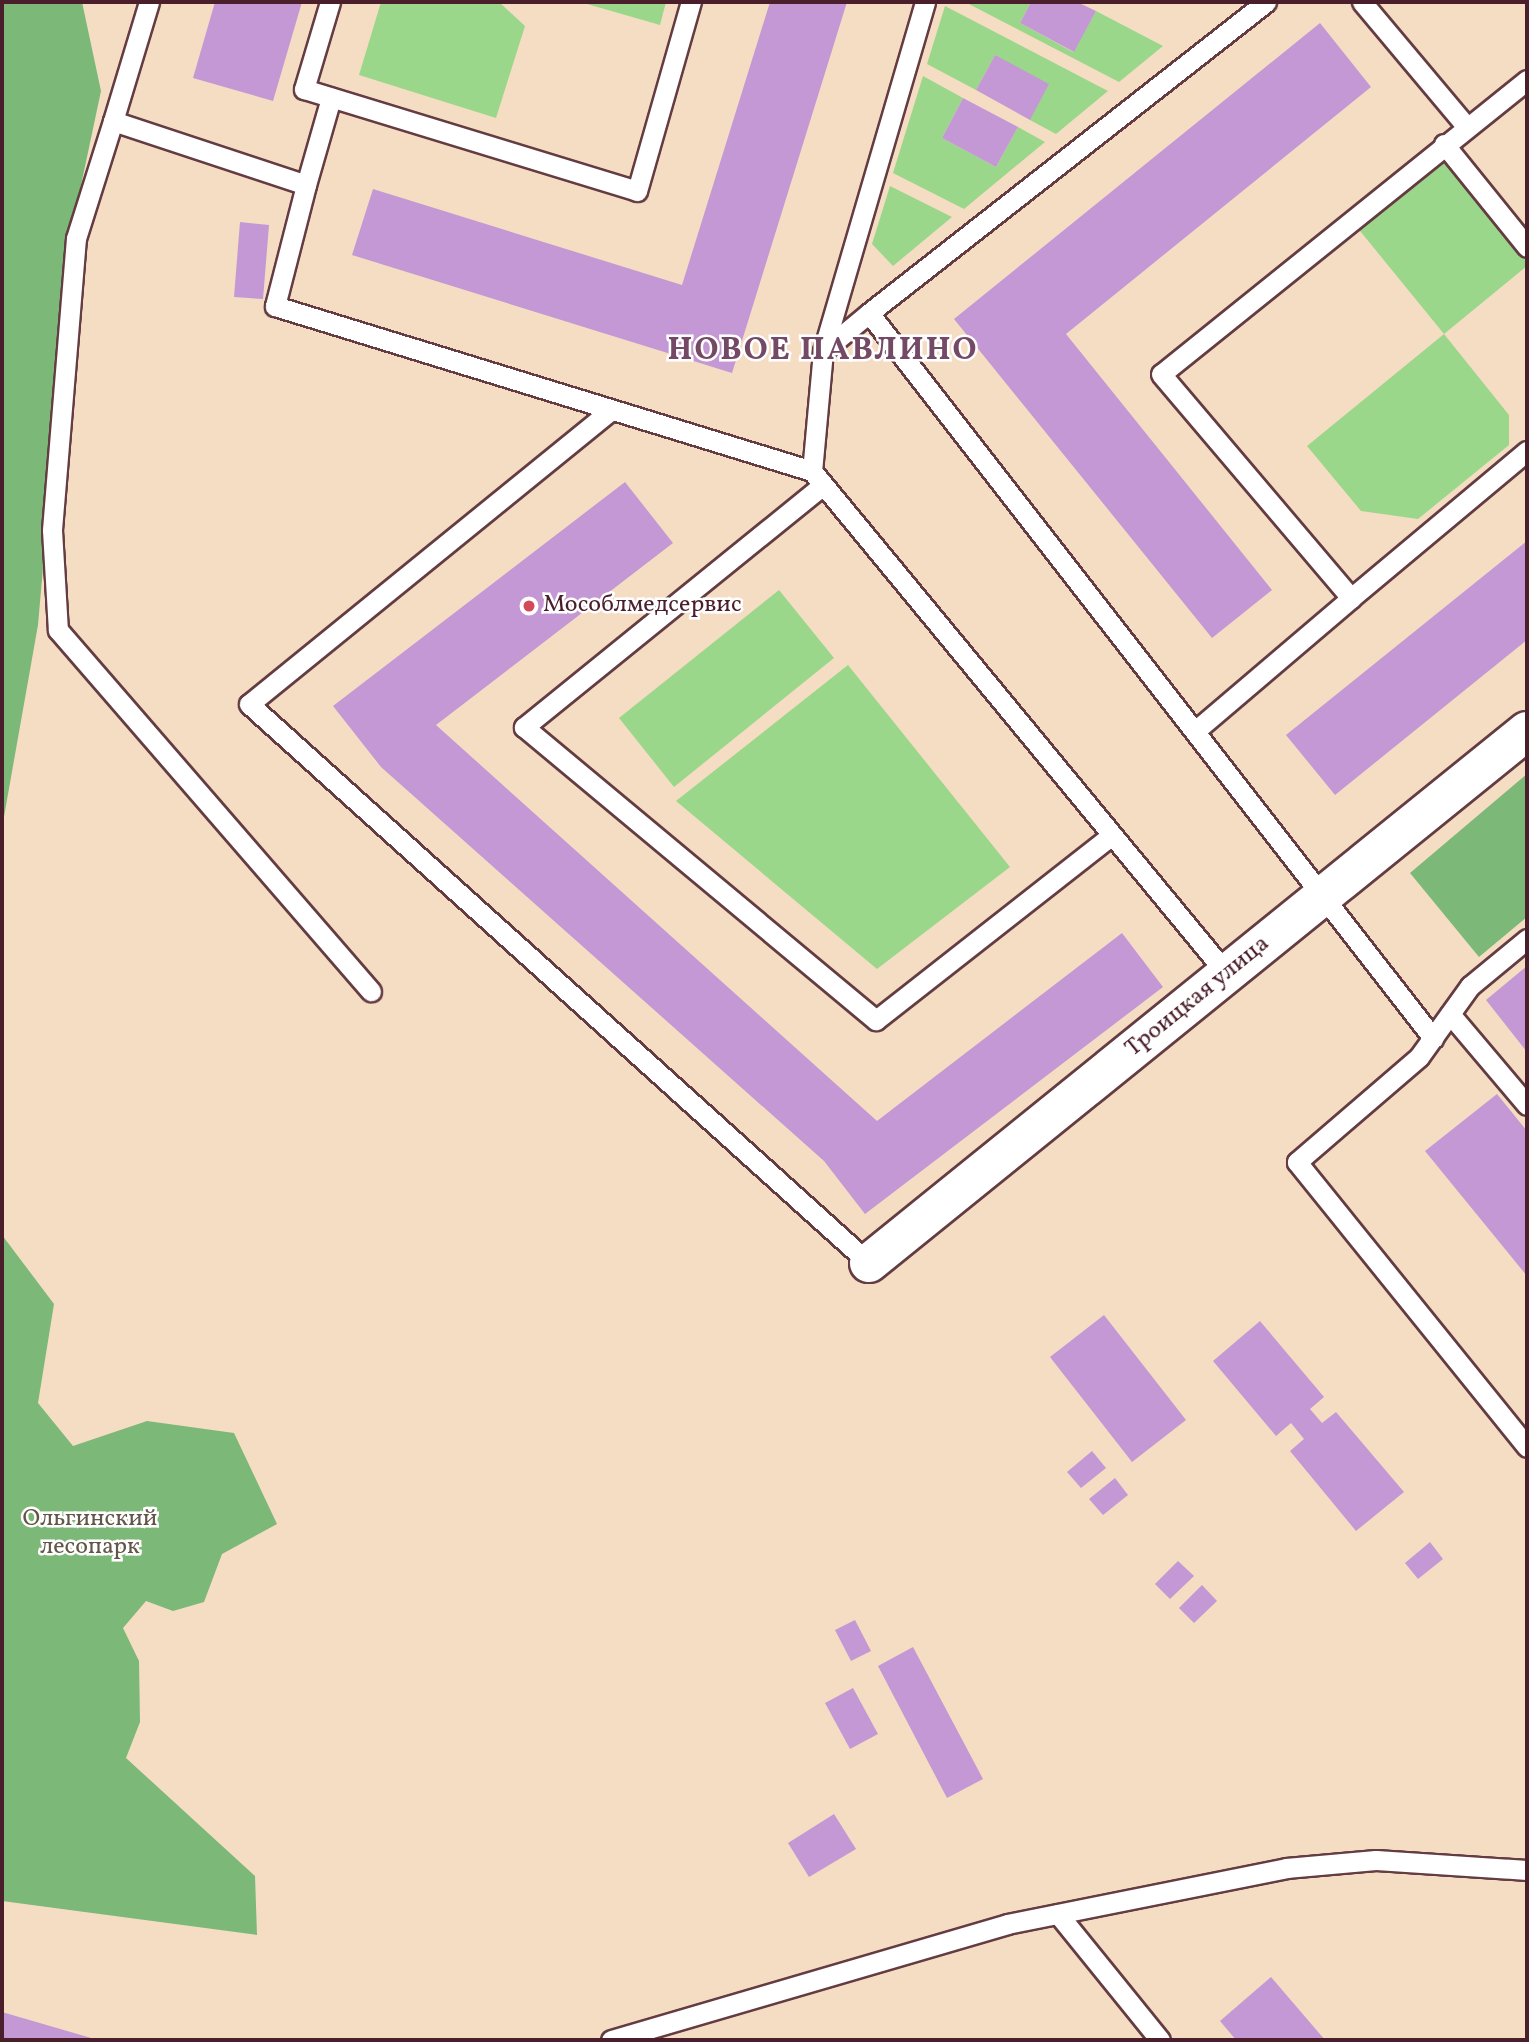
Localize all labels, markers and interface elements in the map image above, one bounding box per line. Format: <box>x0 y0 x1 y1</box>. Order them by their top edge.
district label: НОВОЕ ПАВЛИНО <box>669 332 977 370</box>
place label: Мособлмедсервис <box>543 592 742 620</box>
marker: Мособлмедсервис <box>521 598 537 614</box>
street label: Троицкая улица <box>1120 930 1276 1064</box>
park label: Ольгинский лесопарк <box>23 1506 157 1562</box>

